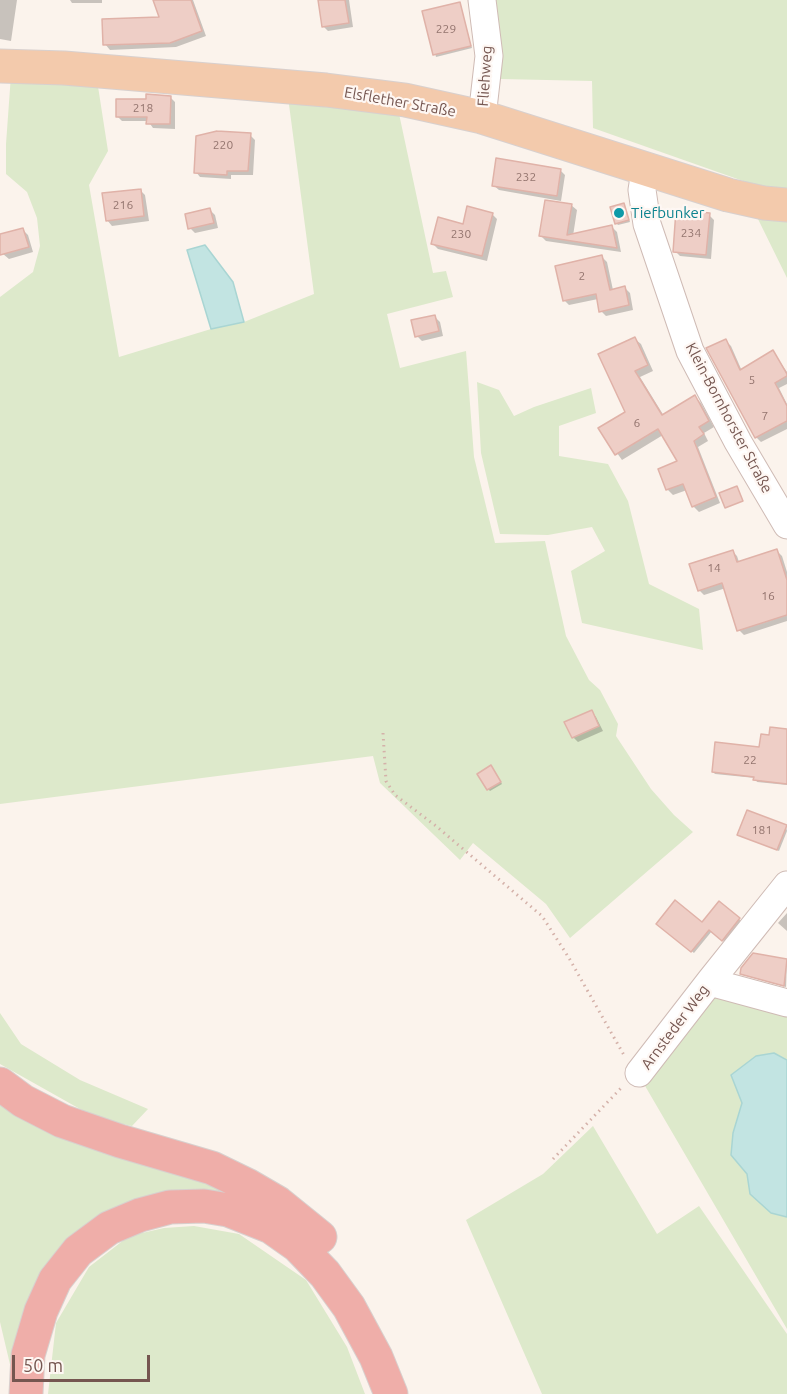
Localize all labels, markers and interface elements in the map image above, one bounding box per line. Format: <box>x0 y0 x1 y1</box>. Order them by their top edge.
house number: 229 <box>436 22 456 36</box>
street label: Fliehweg <box>474 45 496 107</box>
street label: Elsflether Straße <box>343 83 457 121</box>
house number: 218 <box>133 101 153 115</box>
house number: 220 <box>213 138 233 152</box>
house number: 232 <box>516 170 536 184</box>
house number: 216 <box>113 198 133 212</box>
place label: Tiefbunker <box>631 204 704 222</box>
marker: Tiefbunker <box>612 206 626 220</box>
house number: 234 <box>681 226 701 240</box>
house number: 230 <box>451 227 471 241</box>
house number: 2 <box>579 269 585 283</box>
street label: Klein-Bornhorster Straße <box>682 340 776 496</box>
house number: 5 <box>749 373 755 387</box>
house number: 7 <box>762 409 768 423</box>
house number: 6 <box>634 416 640 430</box>
house number: 14 <box>707 561 721 575</box>
house number: 16 <box>761 589 775 603</box>
house number: 22 <box>743 753 757 767</box>
house number: 181 <box>752 823 772 837</box>
street label: Arnsteder Weg <box>637 981 713 1073</box>
scale bar <box>15 1343 153 1381</box>
text: 50 m <box>23 1355 63 1375</box>

